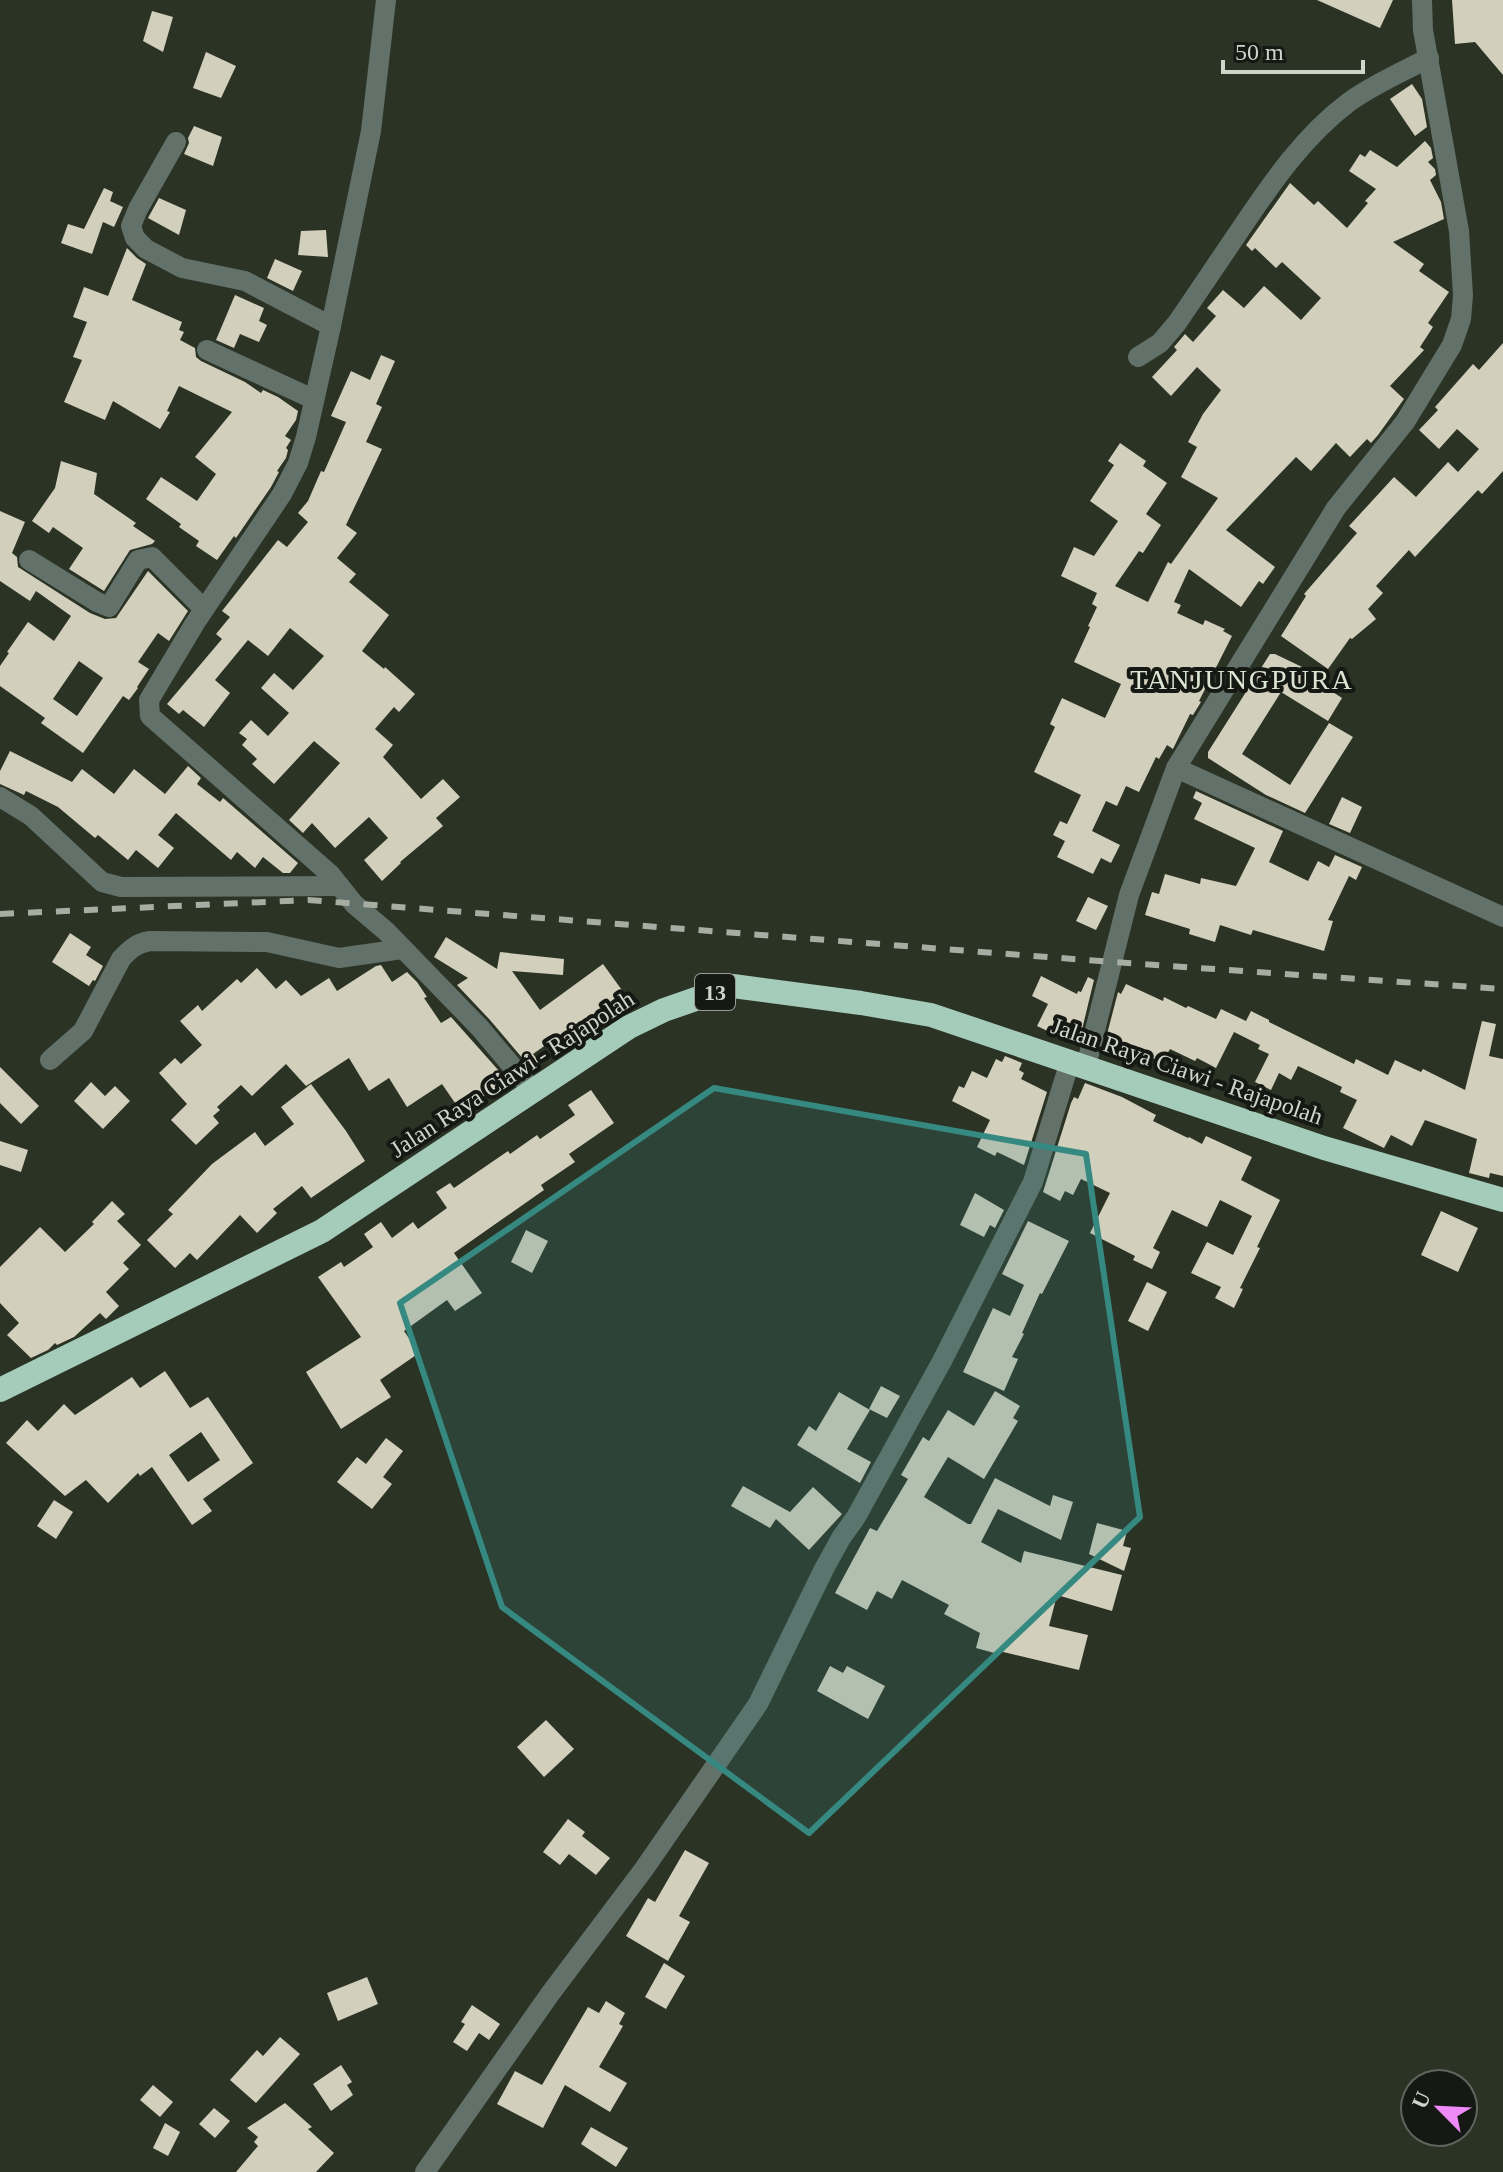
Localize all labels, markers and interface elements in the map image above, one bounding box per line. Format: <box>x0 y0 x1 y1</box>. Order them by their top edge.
scale bar <box>1223 24 1363 74</box>
text: 50 m <box>1235 39 1284 65</box>
district label: TANJUNGPURA <box>1130 664 1354 695</box>
road number: 13 <box>695 974 735 1010</box>
street label: Jalan Raya Ciawi - Rajapolah <box>385 985 639 1163</box>
street label: Jalan Raya Ciawi - Rajapolah <box>1048 1012 1326 1130</box>
north arrow <box>1399 2068 1479 2148</box>
text: U <box>1407 2088 1436 2112</box>

